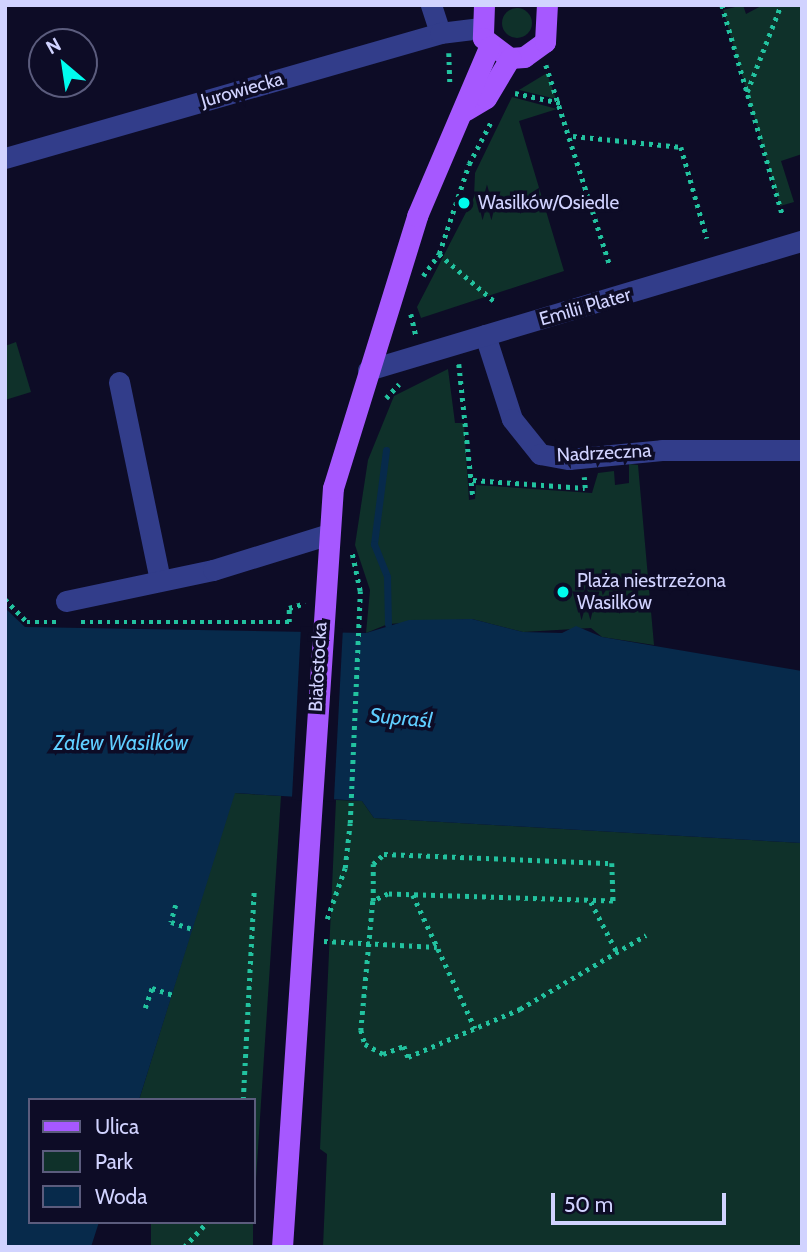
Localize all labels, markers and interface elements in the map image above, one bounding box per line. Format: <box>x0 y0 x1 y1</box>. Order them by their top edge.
north arrow <box>28 28 98 98</box>
text: N <box>42 33 65 59</box>
street label: Jurowiecka <box>198 67 286 113</box>
place label: Wasilków/Osiedle <box>478 192 619 214</box>
marker: Wasilków/Osiedle <box>456 195 472 211</box>
street label: Emilii Plater <box>537 283 633 331</box>
street label: Nadrzeczna <box>556 439 652 467</box>
place label: Plaża niestrzeżona Wasilków <box>577 570 726 614</box>
marker: Plaża niestrzeżona Wasilków <box>555 584 571 600</box>
street label: Białostocka <box>304 621 332 713</box>
water label: Supraśl <box>368 703 434 733</box>
water label: Zalew Wasilków <box>54 730 188 756</box>
legend <box>28 1098 256 1224</box>
text: Ulica <box>95 1114 139 1139</box>
text: Park <box>95 1149 133 1174</box>
scale bar <box>555 1178 730 1222</box>
text: Woda <box>95 1184 147 1209</box>
text: 50 m <box>564 1192 613 1217</box>

